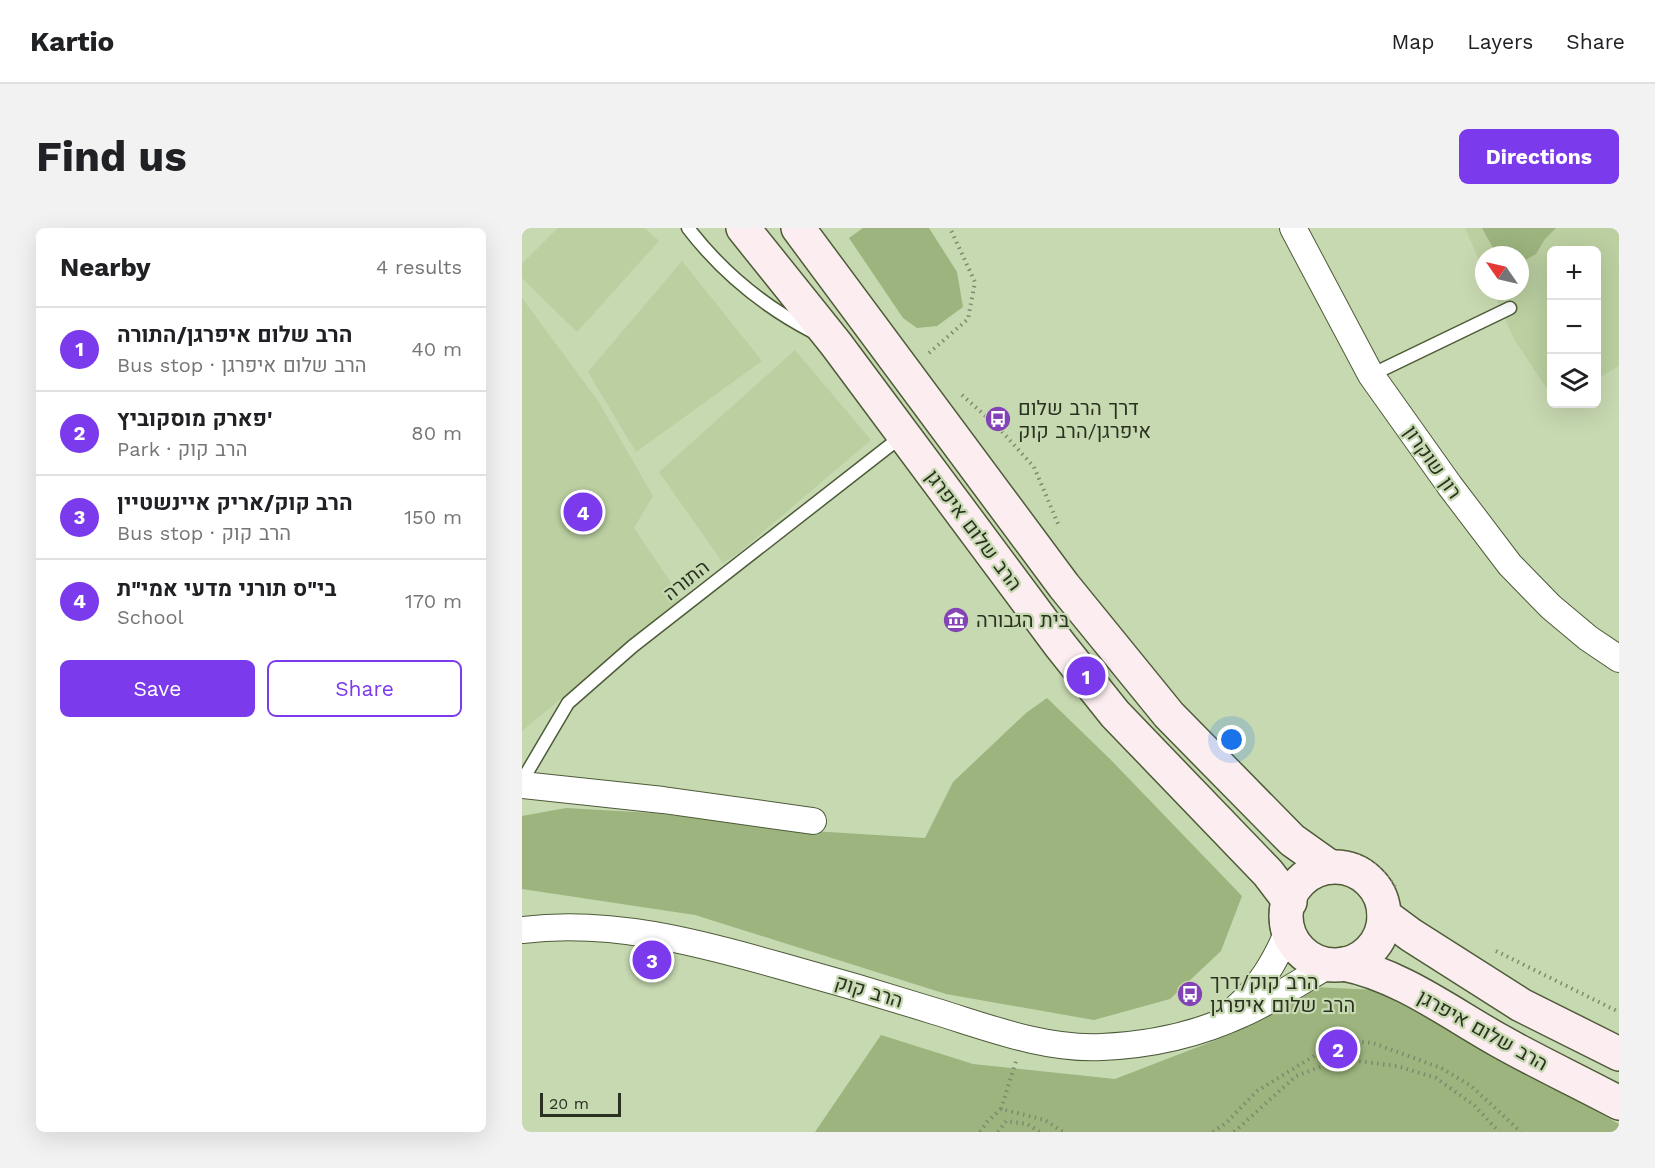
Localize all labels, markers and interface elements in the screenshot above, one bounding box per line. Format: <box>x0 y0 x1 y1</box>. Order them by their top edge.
text: Kartio <box>30 25 114 58</box>
text: Map <box>1391 29 1434 54</box>
text: Layers <box>1467 29 1533 54</box>
text: Share <box>1566 29 1625 54</box>
button: Directions <box>1459 129 1619 184</box>
text: Find us <box>36 132 187 181</box>
north arrow <box>1475 246 1529 300</box>
map controls <box>1547 246 1601 408</box>
button: + <box>1547 246 1601 300</box>
text: Nearby <box>60 252 151 282</box>
text: 4 results <box>376 255 462 279</box>
button: − <box>1547 300 1601 354</box>
text: הרב שלום איפרגן/התורה <box>117 322 352 347</box>
text: 1 <box>75 337 84 361</box>
text: 40 m <box>411 337 462 361</box>
text: Bus stop · הרב שלום איפרגן <box>117 353 367 377</box>
button: layers <box>1547 354 1601 408</box>
place label: דרך הרב שלום איפרגן/הרב קוק <box>1018 396 1151 443</box>
bus stop icon: דרך הרב שלום איפרגן/הרב קוק <box>983 404 1013 434</box>
text: פארק מוסקוביץ' <box>117 406 272 431</box>
text: 2 <box>74 421 85 445</box>
text: 80 m <box>411 421 462 445</box>
street label: רון שוקרון <box>1399 421 1467 503</box>
text: Park · הרב קוק <box>117 437 247 461</box>
street label: הרב שלום איפרגן <box>921 465 1027 595</box>
text: הרב קוק/אריק איינשטיין <box>117 490 353 515</box>
pin: 4 <box>564 490 602 534</box>
text: 3 <box>74 505 85 529</box>
text: 150 m <box>404 505 462 529</box>
text: Bus stop · הרב קוק <box>117 521 291 545</box>
street label: התורה <box>658 555 714 605</box>
text: בי"ס תורני מדעי אמי"ת <box>117 576 336 601</box>
text: 4 <box>73 589 86 613</box>
text: 170 m <box>405 589 462 613</box>
text: School <box>117 605 184 629</box>
museum icon: בית הגבורה <box>941 605 971 635</box>
place label: בית הגבורה <box>976 608 1070 632</box>
pin: 1 <box>1066 654 1106 698</box>
button: Save <box>60 660 255 717</box>
button: Share <box>267 660 462 717</box>
your location <box>1217 725 1246 754</box>
pin: 3 <box>632 938 672 982</box>
street label: הרב קוק <box>832 969 906 1013</box>
place label: הרב קוק/דרך הרב שלום איפרגן <box>1210 970 1355 1017</box>
bus stop icon: הרב קוק/דרך הרב שלום איפרגן <box>1175 979 1205 1009</box>
street label: הרב שלום איפרגן <box>1414 984 1552 1076</box>
pin: 2 <box>1318 1026 1358 1072</box>
scale bar <box>540 1090 621 1118</box>
text: 20 m <box>549 1094 589 1113</box>

